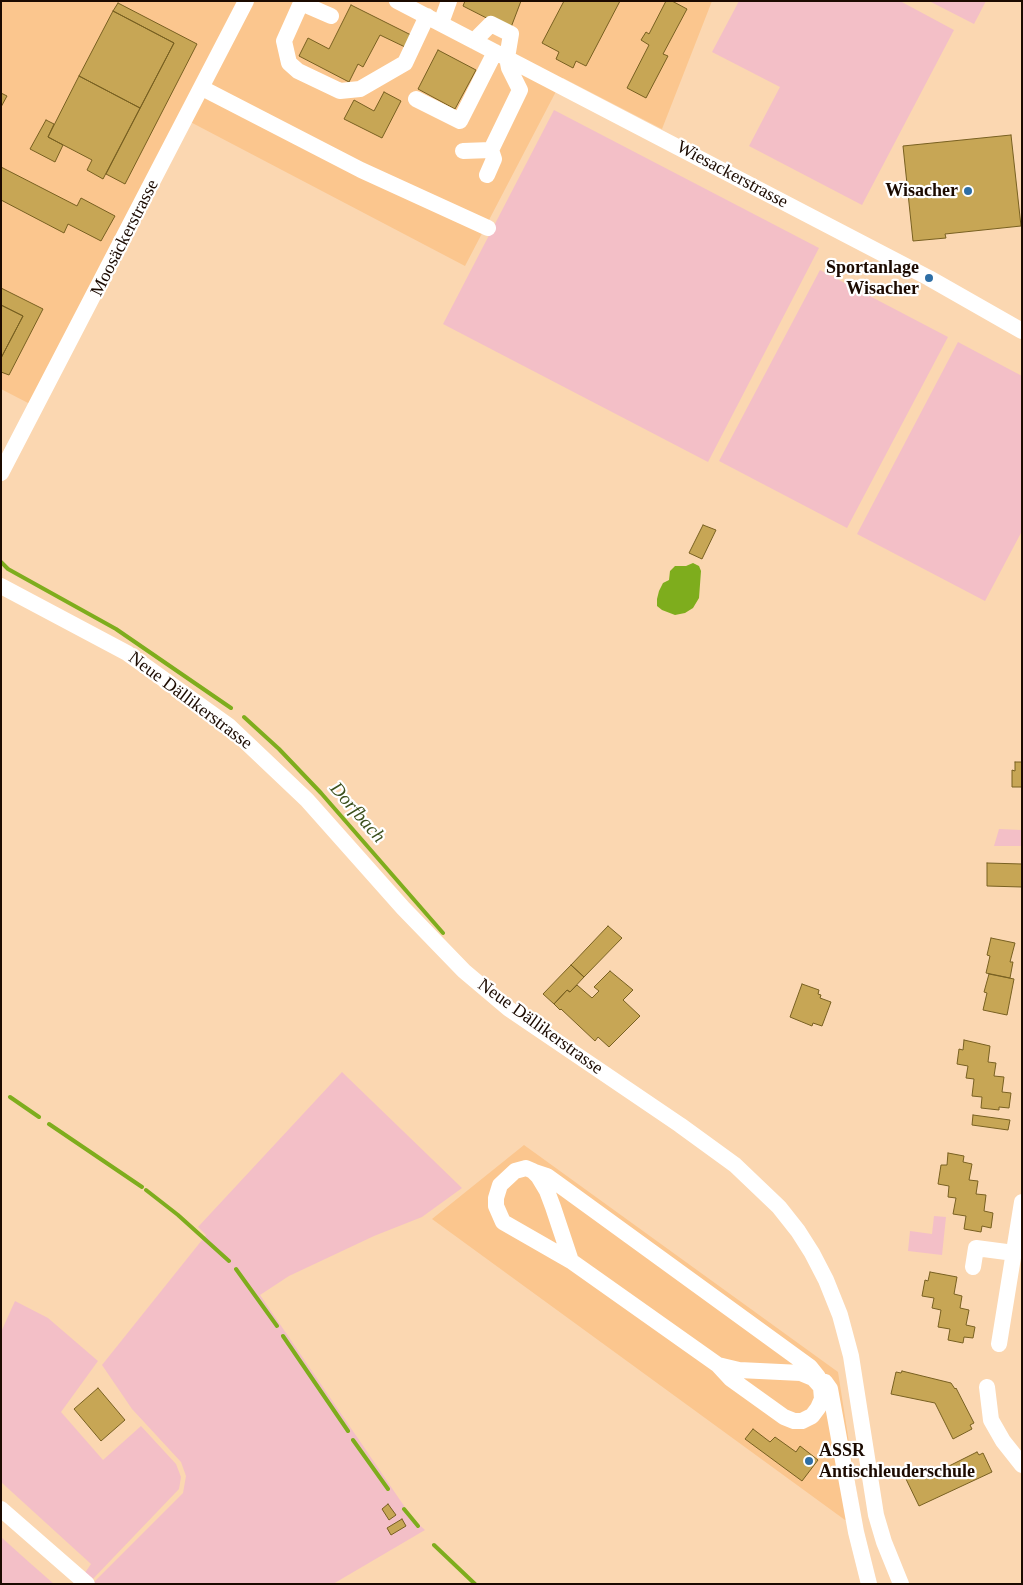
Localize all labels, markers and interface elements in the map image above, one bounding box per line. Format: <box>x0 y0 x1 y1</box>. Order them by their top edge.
street label: Wiesackerstrasse <box>673 137 791 213</box>
street label: Moosäckerstrasse <box>86 176 164 300</box>
place label: Wisacher <box>885 180 958 202</box>
marker: Wisacher <box>962 185 974 197</box>
place label: Sportanlage Wisacher <box>826 257 919 300</box>
marker: Sportanlage Wisacher <box>923 272 935 284</box>
street label: Neue Dällikerstrasse <box>124 647 256 755</box>
water label: Dorfbach <box>325 778 389 848</box>
street label: Neue Dällikerstrasse <box>473 974 607 1080</box>
place label: ASSR Antischleuderschule <box>819 1440 975 1482</box>
marker: ASSR Antischleuderschule <box>803 1455 815 1467</box>

